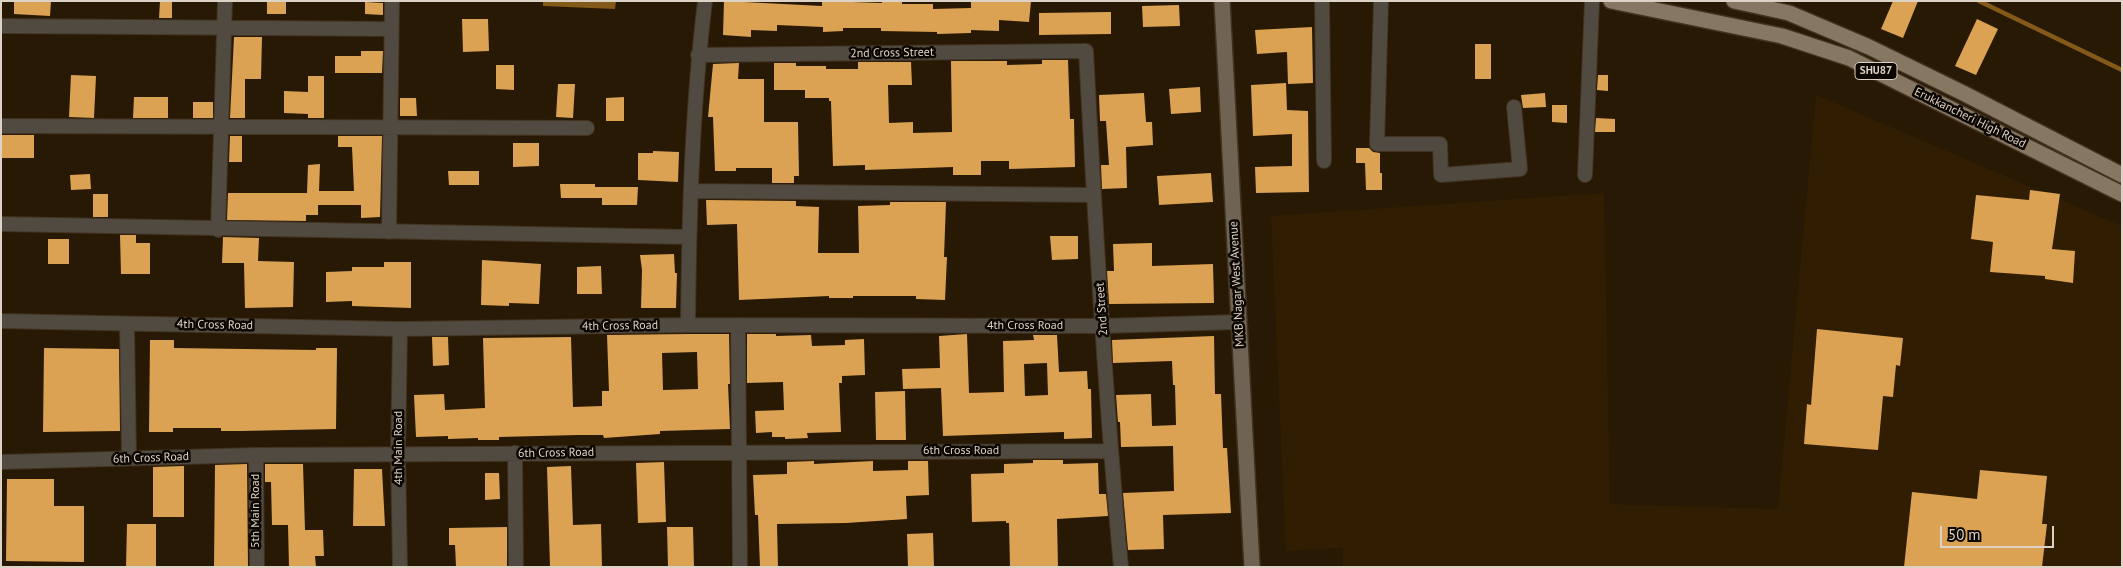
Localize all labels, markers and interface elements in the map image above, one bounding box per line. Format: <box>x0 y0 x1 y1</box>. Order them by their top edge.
street label: 2nd Cross Street <box>850 45 934 61</box>
road number: SHU87 <box>1855 62 1897 80</box>
street label: Erukkancheri High Road <box>1912 85 2028 151</box>
street label: MKB Nagar West Avenue <box>1227 221 1247 347</box>
street label: 2nd Street <box>1093 282 1111 336</box>
street label: 4th Cross Road <box>177 317 253 333</box>
street label: 4th Cross Road <box>582 318 658 334</box>
street label: 4th Cross Road <box>987 319 1063 333</box>
street label: 4th Main Road <box>392 411 406 485</box>
street label: 6th Cross Road <box>923 444 999 458</box>
street label: 6th Cross Road <box>518 445 594 461</box>
street label: 6th Cross Road <box>113 449 189 467</box>
street label: 5th Main Road <box>249 474 263 548</box>
scale bar <box>1943 516 2057 548</box>
text: 50 m <box>1948 525 1981 544</box>

